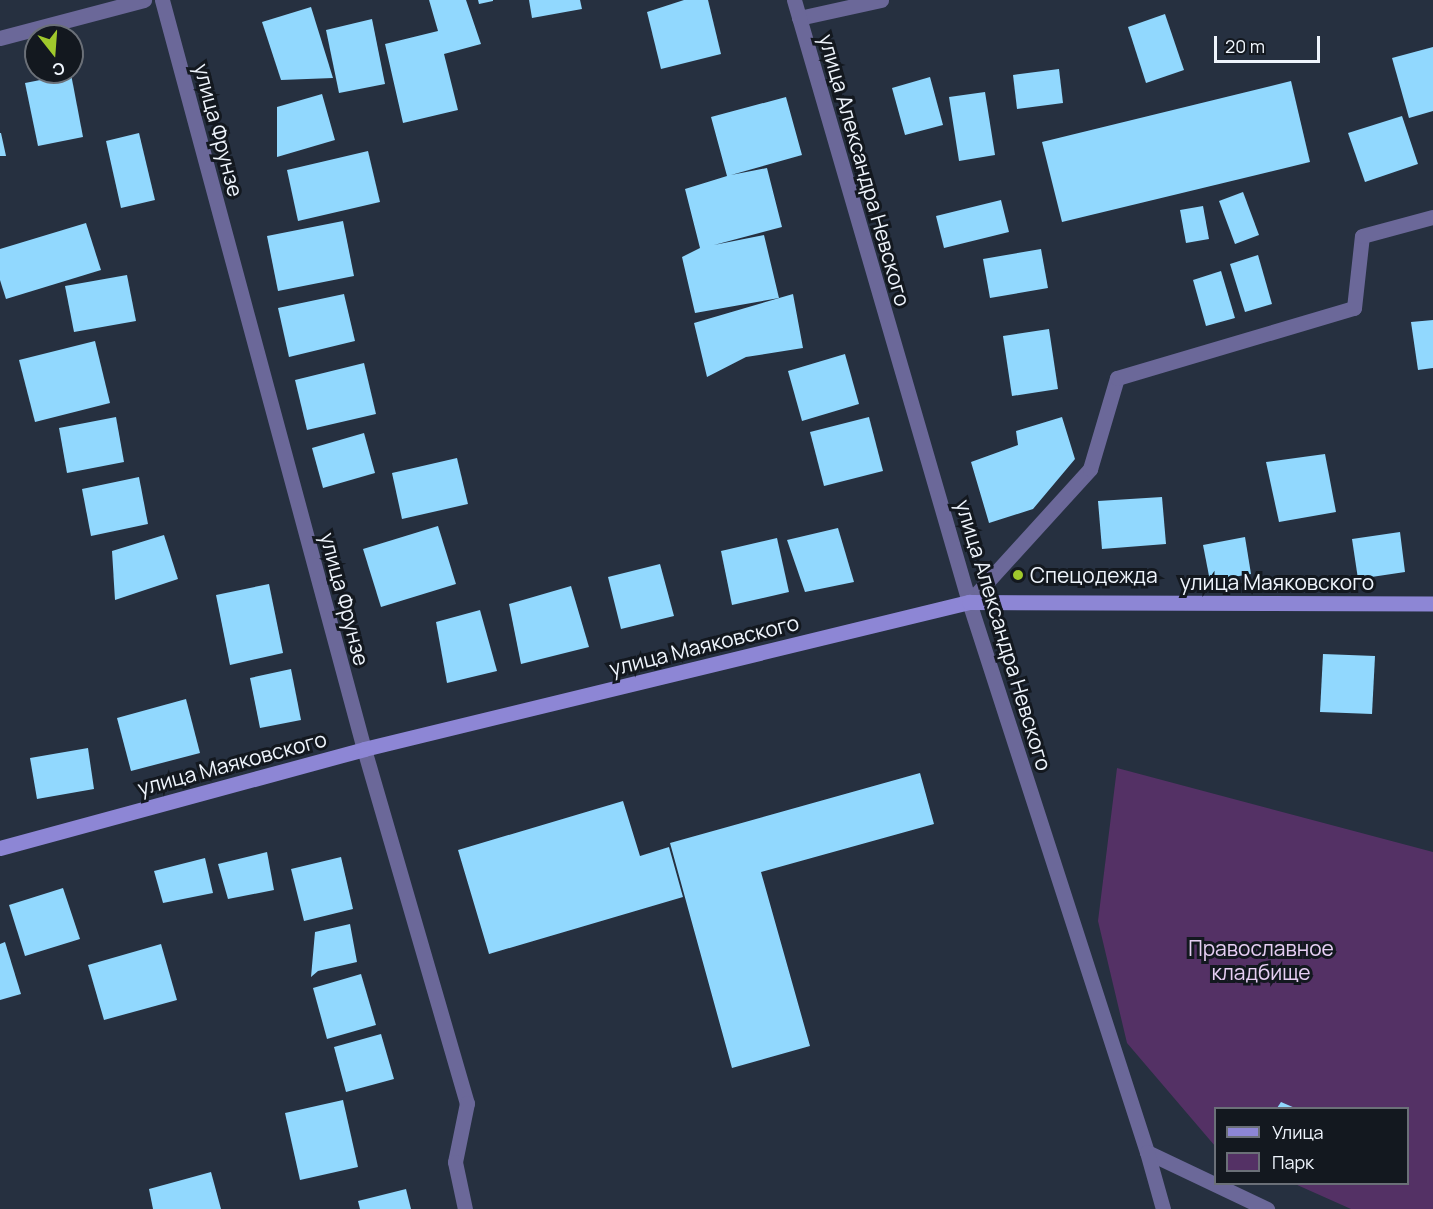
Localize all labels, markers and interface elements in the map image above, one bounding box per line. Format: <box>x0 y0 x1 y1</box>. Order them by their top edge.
north arrow <box>24 24 84 84</box>
scale bar <box>1217 24 1324 62</box>
street label: улица Александра Невского <box>814 31 916 309</box>
text: 20 m <box>1225 34 1265 58</box>
text: С <box>50 57 68 82</box>
street label: улица Фрунзе <box>189 61 249 199</box>
street label: улица Александра Невского <box>951 496 1057 774</box>
street label: улица Фрунзе <box>315 530 375 668</box>
place label: Спецодежда <box>1030 562 1158 588</box>
marker: Спецодежда <box>1011 568 1025 582</box>
street label: улица Маяковского <box>1180 569 1374 595</box>
street label: улица Маяковского <box>607 609 801 681</box>
street label: улица Маяковского <box>135 726 329 800</box>
park label: Православное кладбище <box>1188 935 1334 985</box>
legend <box>1214 1107 1409 1185</box>
text: Улица <box>1272 1120 1324 1144</box>
text: Парк <box>1272 1150 1314 1174</box>

